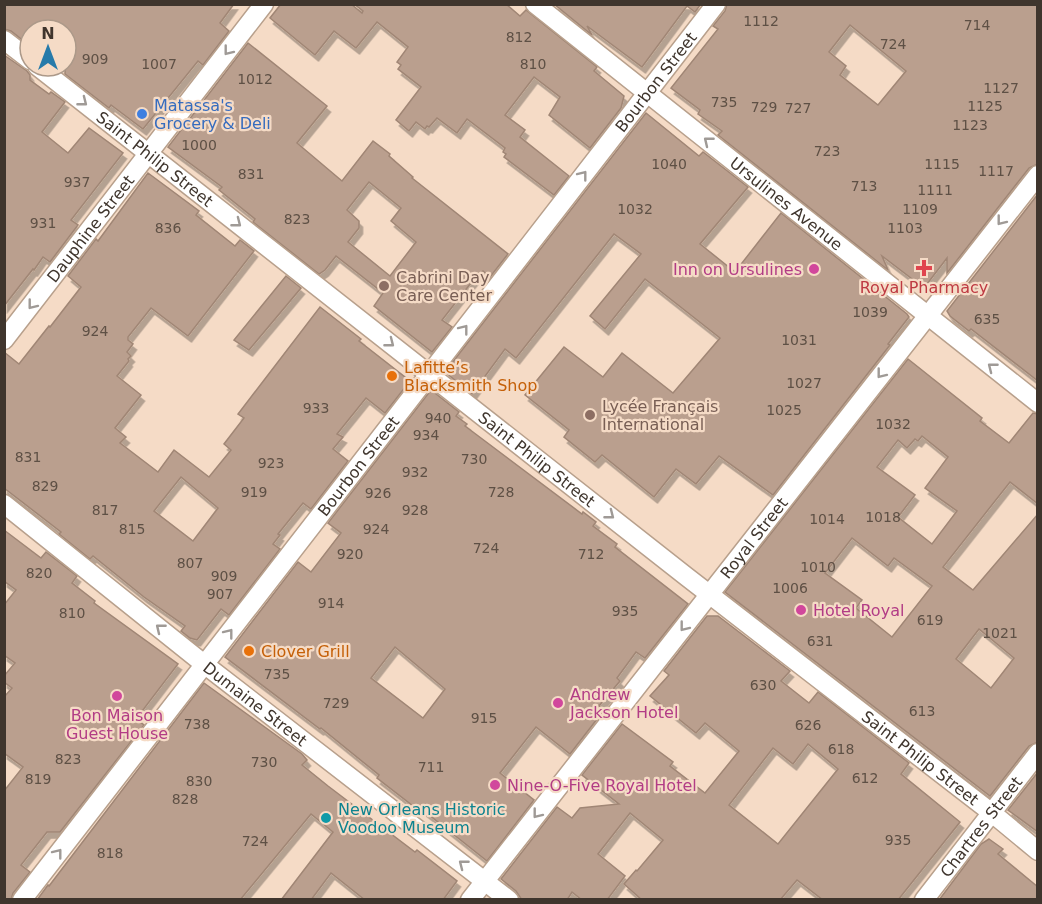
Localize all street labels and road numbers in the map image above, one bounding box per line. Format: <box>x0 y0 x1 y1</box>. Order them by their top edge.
street label: Bourbon Street <box>612 28 701 136</box>
street label: Saint Philip Street <box>93 107 217 211</box>
street label: Ursulines Avenue <box>726 153 846 254</box>
street label: Dauphine Street <box>43 171 138 286</box>
street label: Saint Philip Street <box>475 408 599 511</box>
street label: Bourbon Street <box>314 412 403 520</box>
street label: Royal Street <box>716 494 792 583</box>
street label: Dumaine Street <box>199 658 311 750</box>
street label: Saint Philip Street <box>858 707 983 809</box>
street label: Chartres Street <box>936 773 1026 881</box>

